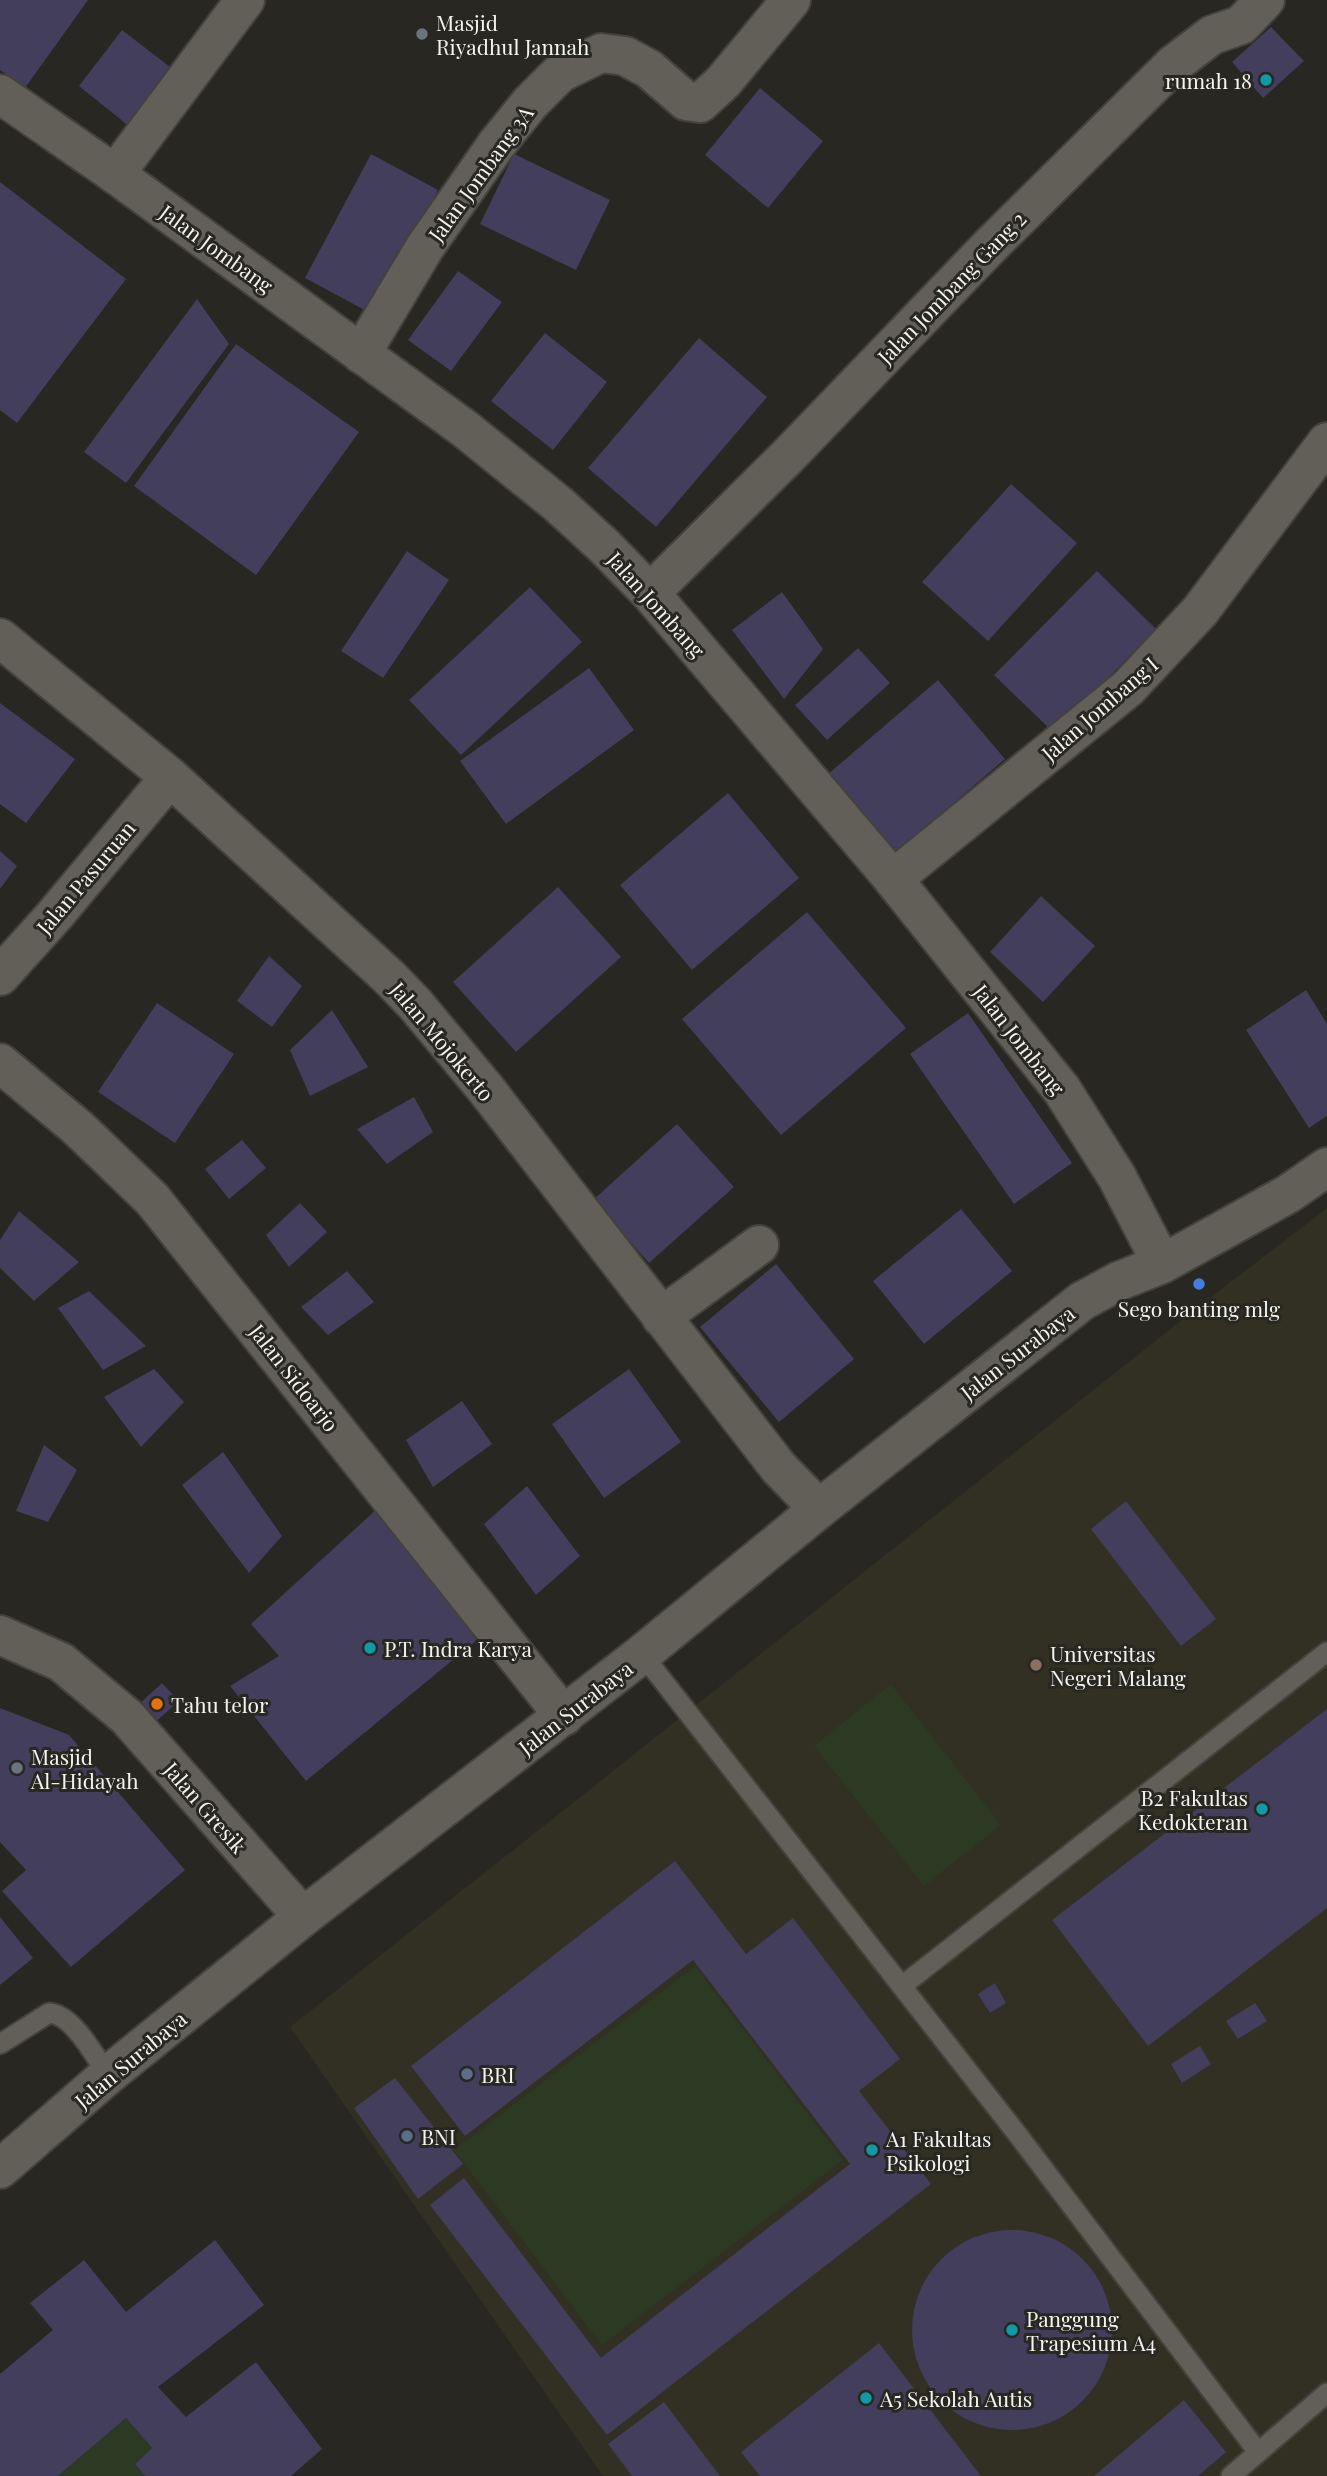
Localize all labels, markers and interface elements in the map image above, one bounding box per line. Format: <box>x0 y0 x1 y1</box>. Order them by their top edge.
place label: Masjid Riyadhul Jannah <box>436 8 590 60</box>
marker: Masjid Riyadhul Jannah <box>414 26 430 42</box>
place label: rumah 18 <box>1165 66 1252 94</box>
marker: rumah 18 <box>1258 72 1274 88</box>
street label: Jalan Jombang 3A <box>421 99 539 247</box>
street label: Jalan Jombang <box>154 197 279 299</box>
street label: Jalan Jombang Gang 2 <box>870 204 1031 370</box>
street label: Jalan Jombang <box>601 544 712 663</box>
street label: Jalan Jombang I <box>1034 650 1163 767</box>
street label: Jalan Pasuruan <box>29 814 141 940</box>
street label: Jalan Mojokerto <box>384 975 501 1106</box>
street label: Jalan Jombang <box>967 977 1072 1100</box>
marker: Sego banting mlg <box>1191 1276 1207 1292</box>
place label: Sego banting mlg <box>1118 1294 1280 1322</box>
street label: Jalan Surabaya <box>953 1298 1080 1406</box>
street label: Jalan Sidoarjo <box>244 1317 346 1437</box>
place label: P.T. Indra Karya <box>384 1634 533 1662</box>
place label: Universitas Negeri Malang <box>1050 1639 1186 1691</box>
marker: P.T. Indra Karya <box>362 1640 378 1656</box>
street label: Jalan Surabaya <box>511 1653 638 1761</box>
marker: Universitas Negeri Malang <box>1028 1657 1044 1673</box>
place label: Tahu telor <box>171 1690 269 1718</box>
marker: Tahu telor <box>149 1696 165 1712</box>
place label: Masjid Al-Hidayah <box>30 1742 139 1794</box>
street label: Jalan Gresik <box>158 1755 254 1859</box>
marker: Masjid Al-Hidayah <box>9 1760 25 1776</box>
place label: B2 Fakultas Kedokteran <box>1138 1783 1248 1835</box>
marker: B2 Fakultas Kedokteran <box>1254 1801 1270 1817</box>
street label: Jalan Surabaya <box>68 2004 192 2115</box>
place label: BRI <box>481 2060 515 2088</box>
marker: BRI <box>459 2066 475 2082</box>
place label: BNI <box>421 2122 456 2150</box>
place label: A1 Fakultas Psikologi <box>885 2124 991 2176</box>
marker: BNI <box>399 2128 415 2144</box>
marker: A1 Fakultas Psikologi <box>864 2142 880 2158</box>
place label: Panggung Trapesium A4 <box>1026 2304 1156 2356</box>
marker: Panggung Trapesium A4 <box>1004 2322 1020 2338</box>
place label: A5 Sekolah Autis <box>879 2384 1032 2412</box>
marker: A5 Sekolah Autis <box>858 2390 874 2406</box>

